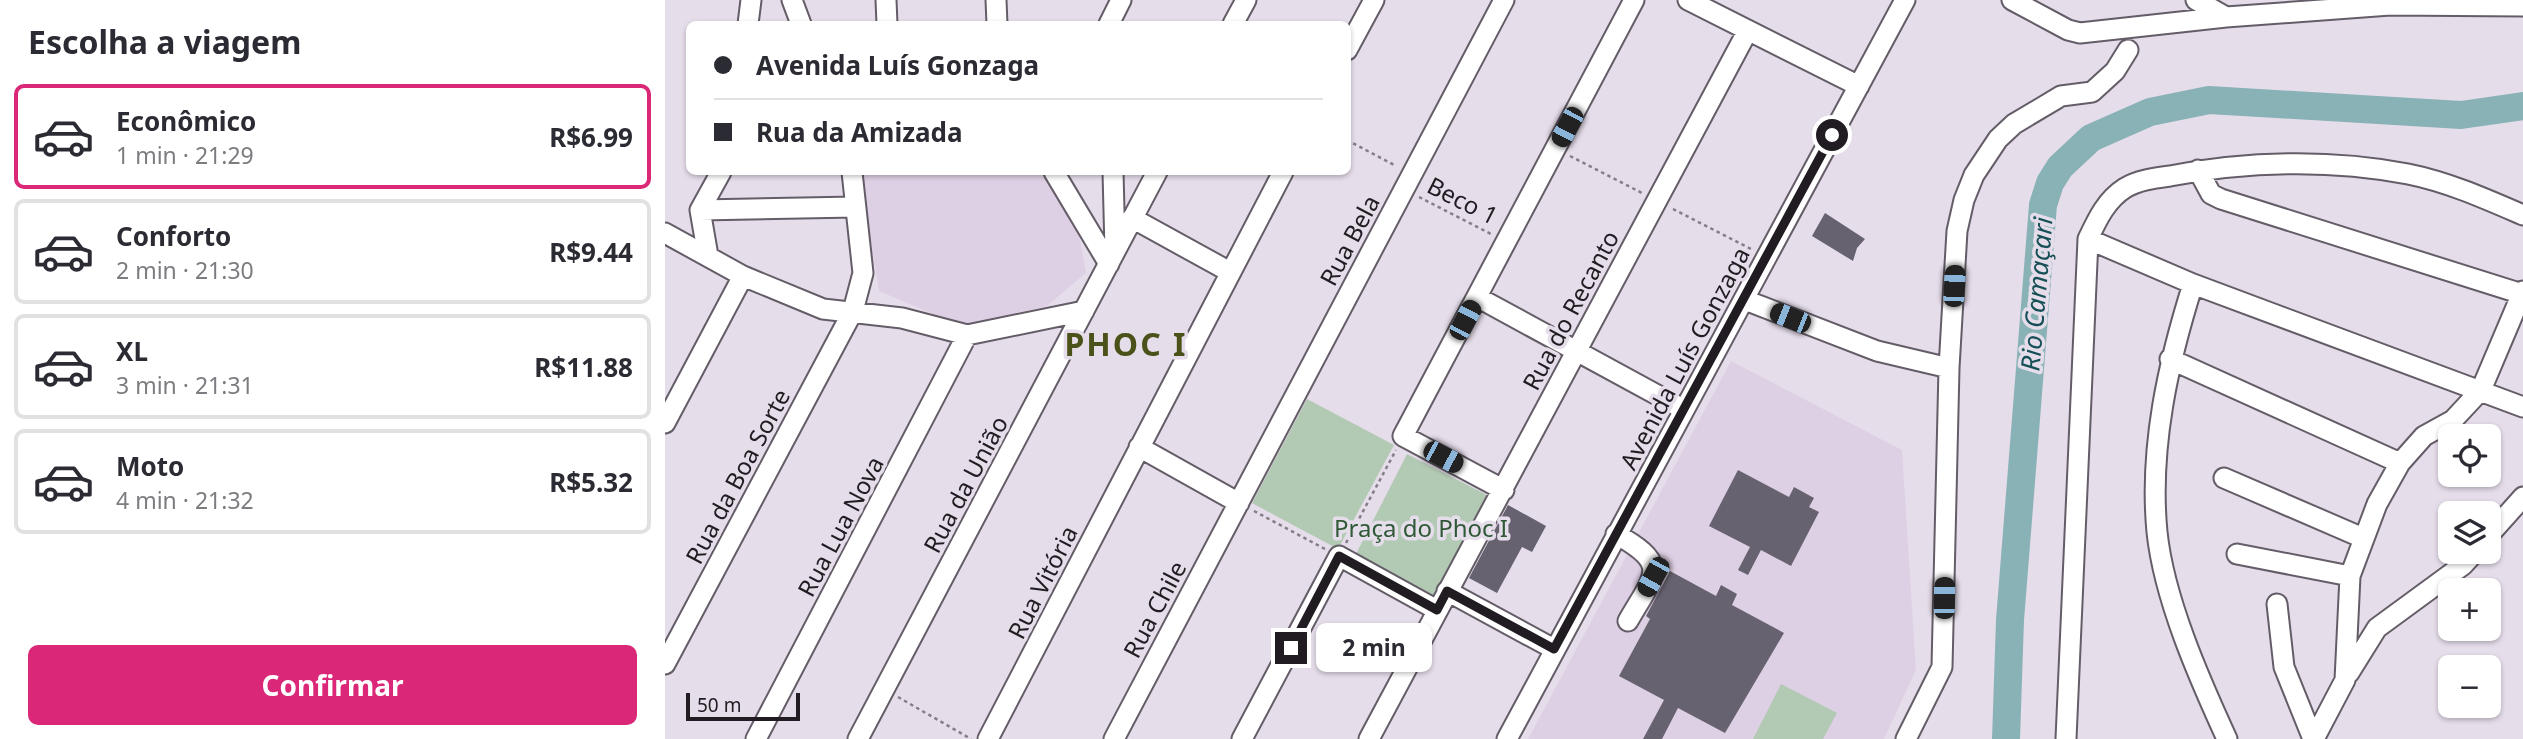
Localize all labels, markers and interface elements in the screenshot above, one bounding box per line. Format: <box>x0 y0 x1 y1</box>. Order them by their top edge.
text: Escolha a viagem <box>28 20 301 63</box>
text: Avenida Luís Gonzaga <box>756 47 1039 83</box>
text: Econômico <box>116 103 256 139</box>
car <box>1548 104 1587 150</box>
icon: car <box>32 105 95 168</box>
text: Rua da Amizada <box>756 114 963 150</box>
text: R$6.99 <box>549 119 633 155</box>
route start <box>1816 119 1848 151</box>
text: 1 min · 21:29 <box>116 139 254 171</box>
street label: Beco 1 <box>1422 168 1504 232</box>
street label: Rua Bela <box>1311 189 1387 291</box>
water label: Rio Camaçari <box>2011 214 2061 372</box>
text: Conforto <box>116 218 231 254</box>
icon: car <box>32 220 95 283</box>
street label: Rua do Recanto <box>1514 224 1626 396</box>
text: R$9.44 <box>549 234 633 270</box>
street label: Avenida Luís Gonzaga <box>1611 241 1757 475</box>
text: 2 min · 21:30 <box>116 254 254 286</box>
car <box>1943 264 1966 308</box>
car <box>1446 297 1485 343</box>
car <box>1767 300 1814 336</box>
district label: PHOC I <box>1065 322 1187 365</box>
text: XL <box>116 333 148 369</box>
icon: car <box>32 335 95 398</box>
text: R$11.88 <box>534 349 633 385</box>
text: 3 min · 21:31 <box>116 369 254 401</box>
street label: Rua da Boa Sorte <box>677 383 797 569</box>
street label: Rua da União <box>915 410 1015 558</box>
map controls <box>2438 424 2501 718</box>
button: locate <box>2438 424 2501 487</box>
car <box>1420 438 1467 476</box>
text: Moto <box>116 448 184 484</box>
icon: car <box>32 450 95 513</box>
street label: Rua Lua Nova <box>789 450 891 602</box>
text: R$5.32 <box>549 464 633 500</box>
text: 4 min · 21:32 <box>116 484 254 516</box>
button: layers <box>2438 501 2501 564</box>
park label: Praça do Phoc I <box>1334 511 1508 544</box>
street label: Rua Vitória <box>999 520 1085 644</box>
car <box>1634 554 1673 600</box>
street label: Rua Chile <box>1115 555 1193 663</box>
car <box>1934 577 1955 619</box>
button: + <box>2438 578 2501 641</box>
callout: 2 min <box>1315 624 1431 672</box>
text: 2 min <box>1342 631 1406 663</box>
route end <box>1275 632 1307 664</box>
button: Confirmar <box>28 645 637 725</box>
button: − <box>2438 655 2501 718</box>
scale bar <box>686 690 800 722</box>
text: 50 m <box>697 692 741 718</box>

